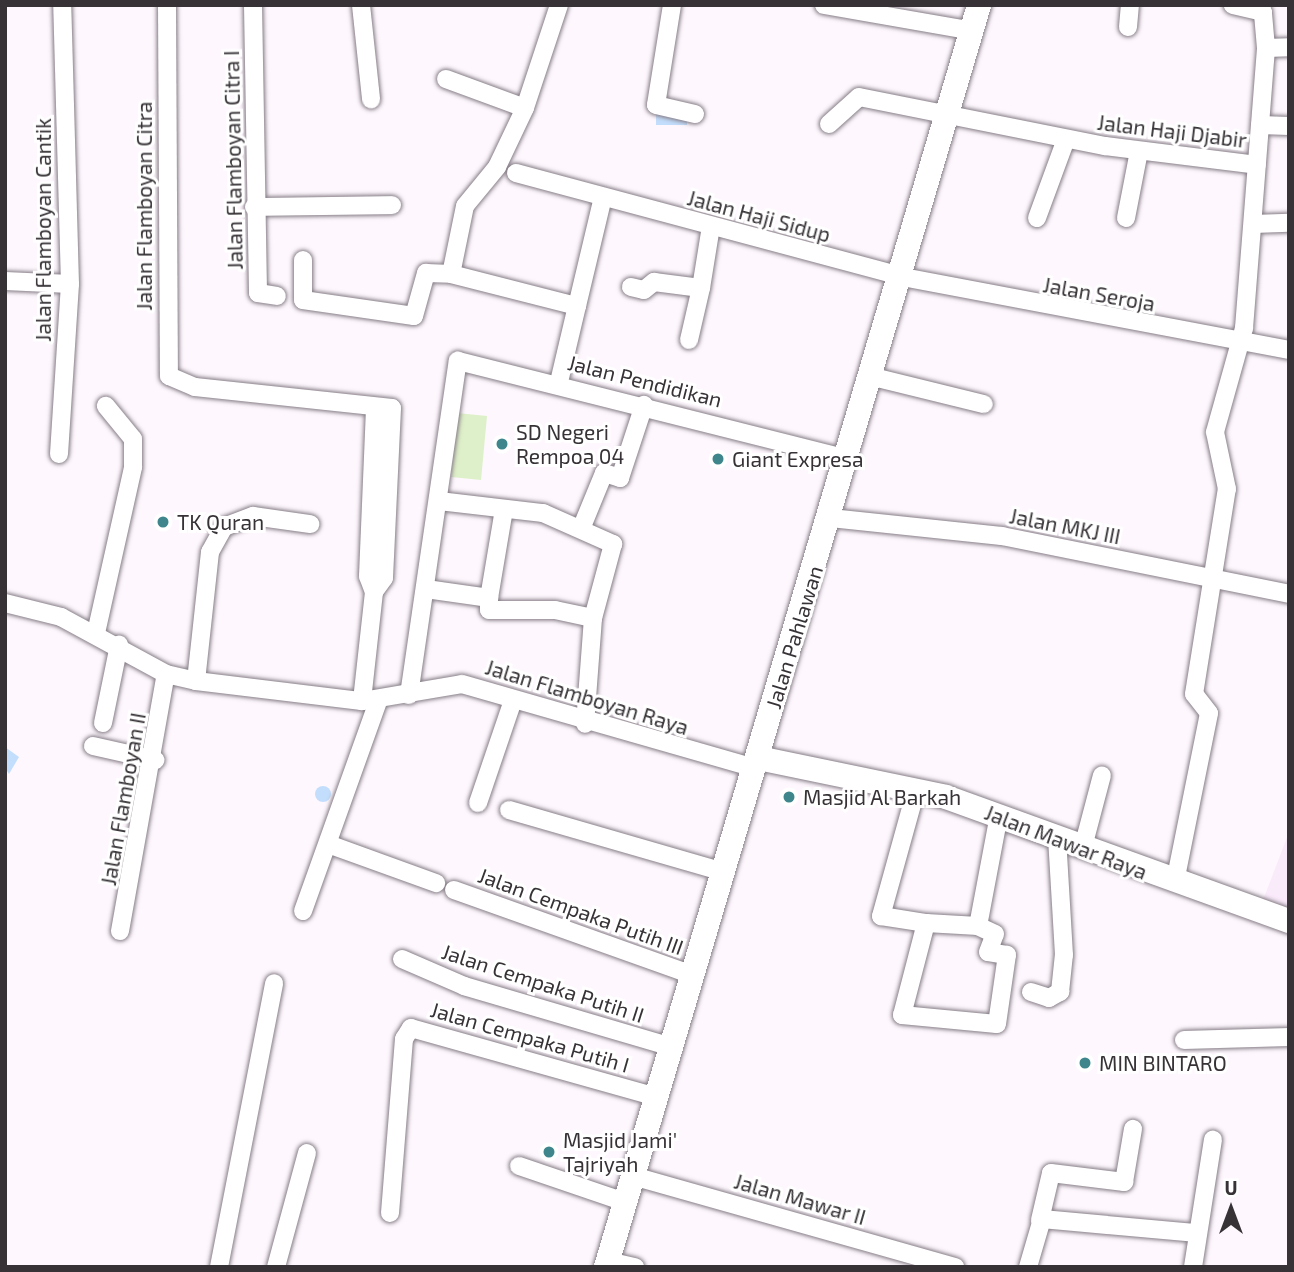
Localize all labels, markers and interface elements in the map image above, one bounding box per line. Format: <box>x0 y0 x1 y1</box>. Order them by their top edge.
street label: Jalan Flamboyan Citra I <box>218 50 248 270</box>
street label: Jalan Flamboyan Citra <box>131 101 157 311</box>
street label: Jalan Haji Djabir <box>1096 109 1248 153</box>
street label: Jalan Flamboyan Cantik <box>30 118 56 342</box>
street label: Jalan Haji Sidup <box>685 185 833 247</box>
street label: Jalan Seroja <box>1041 272 1157 316</box>
street label: Jalan Pendidikan <box>565 350 725 412</box>
place label: SD Negeri Rempoa 04 <box>516 419 624 469</box>
marker: SD Negeri Rempoa 04 <box>494 436 510 452</box>
place label: Giant Expresa <box>732 446 863 472</box>
marker: Giant Expresa <box>710 451 726 467</box>
street label: Jalan MKJ III <box>1007 503 1123 549</box>
place label: TK Quran <box>177 509 264 535</box>
marker: TK Quran <box>155 514 171 530</box>
street label: Jalan Pahlawan <box>760 563 828 711</box>
street label: Jalan Flamboyan Raya <box>482 654 692 740</box>
street label: Jalan Flamboyan II <box>95 711 151 887</box>
place label: Masjid Al Barkah <box>803 784 962 810</box>
marker: Masjid Al Barkah <box>781 789 797 805</box>
street label: Jalan Mawar Raya <box>981 799 1151 885</box>
street label: Jalan Cempaka Putih III <box>475 862 687 960</box>
street label: Jalan Cempaka Putih II <box>439 938 647 1028</box>
street label: Jalan Cempaka Putih I <box>428 997 632 1077</box>
place label: MIN BINTARO <box>1099 1050 1227 1076</box>
marker: MIN BINTARO <box>1077 1055 1093 1071</box>
place label: Masjid Jami' Tajriyah <box>563 1127 677 1177</box>
marker: Masjid Jami' Tajriyah <box>541 1144 557 1160</box>
street label: Jalan Mawar II <box>731 1168 869 1230</box>
north arrow <box>1196 1174 1266 1244</box>
text: U <box>1224 1176 1238 1199</box>

